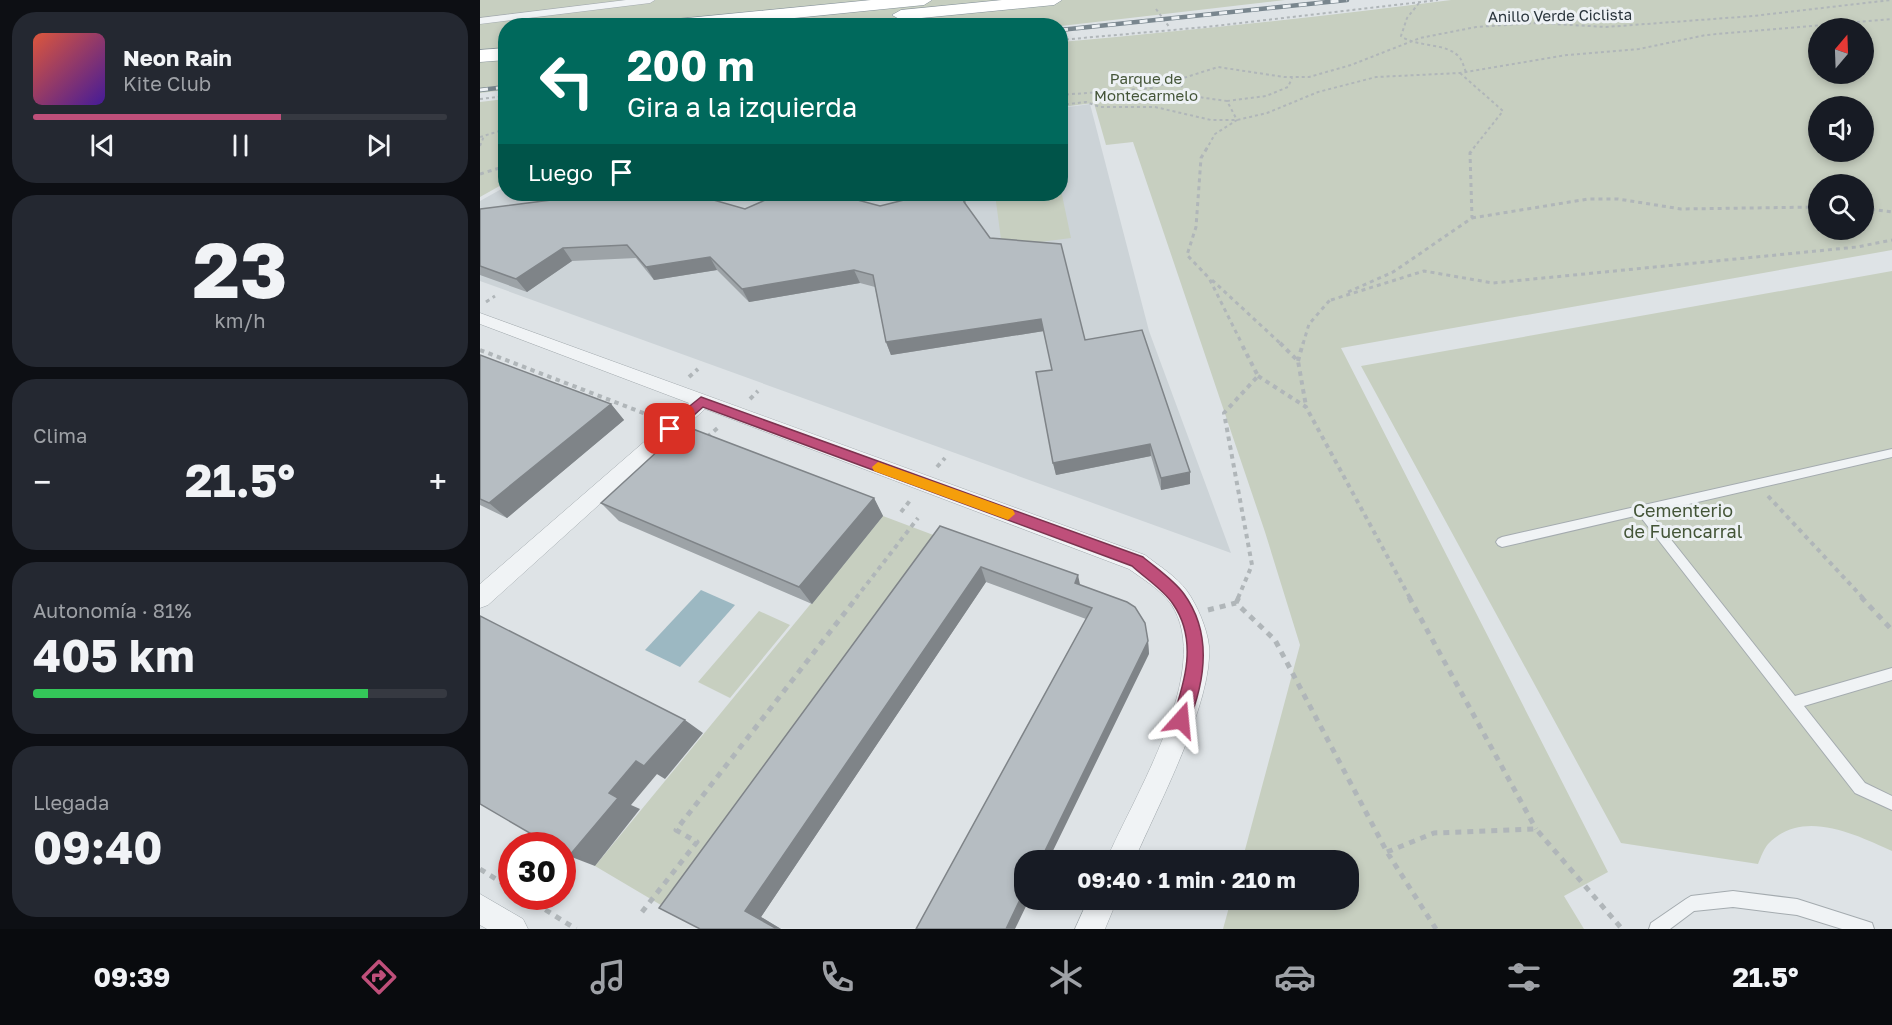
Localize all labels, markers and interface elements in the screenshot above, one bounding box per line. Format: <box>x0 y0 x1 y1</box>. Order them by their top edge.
street label: Anillo Verde Ciclista <box>1488 5 1632 25</box>
north arrow <box>1808 18 1874 84</box>
map controls <box>1808 18 1874 240</box>
text: 200 m <box>627 40 754 90</box>
icon: left <box>528 42 606 120</box>
text: Neon Rain <box>123 44 232 71</box>
park label: Parque de Montecarmelo <box>1094 69 1198 104</box>
text: Kite Club <box>123 71 211 95</box>
text: Gira a la izquierda <box>627 91 857 123</box>
button: sound <box>1808 96 1874 162</box>
icon: previous <box>86 129 119 162</box>
icon: pause <box>224 129 257 162</box>
icon: next <box>362 129 395 162</box>
icon: arrive <box>605 156 638 189</box>
text: Luego <box>528 159 593 186</box>
button: search <box>1808 174 1874 240</box>
text: 23 <box>192 222 288 315</box>
text: km/h <box>215 308 265 332</box>
pin <box>644 403 695 454</box>
icon: arrive <box>653 412 686 445</box>
text: Clima <box>33 423 87 447</box>
text: 21.5° <box>185 453 295 507</box>
text: − <box>33 462 51 501</box>
text: + <box>429 462 447 501</box>
park label: Cementerio de Fuencarral <box>1624 499 1743 542</box>
text: Autonomía · 81% <box>33 598 191 622</box>
text: 405 km <box>33 628 195 682</box>
position arrow <box>1149 688 1213 752</box>
text: Llegada <box>33 790 109 814</box>
text: 09:40 <box>33 820 163 874</box>
speed limit sign: 30 <box>498 832 576 910</box>
text: 09:40 · 1 min · 210 m <box>1077 866 1296 893</box>
icon: directions <box>358 956 400 998</box>
icon: music <box>587 956 629 998</box>
icon: phone <box>816 956 858 998</box>
icon: climate <box>1045 956 1087 998</box>
icon: car <box>1274 956 1316 998</box>
icon: filters <box>1503 956 1545 998</box>
text: 09:39 <box>94 961 171 993</box>
text: 21.5° <box>1732 961 1798 993</box>

